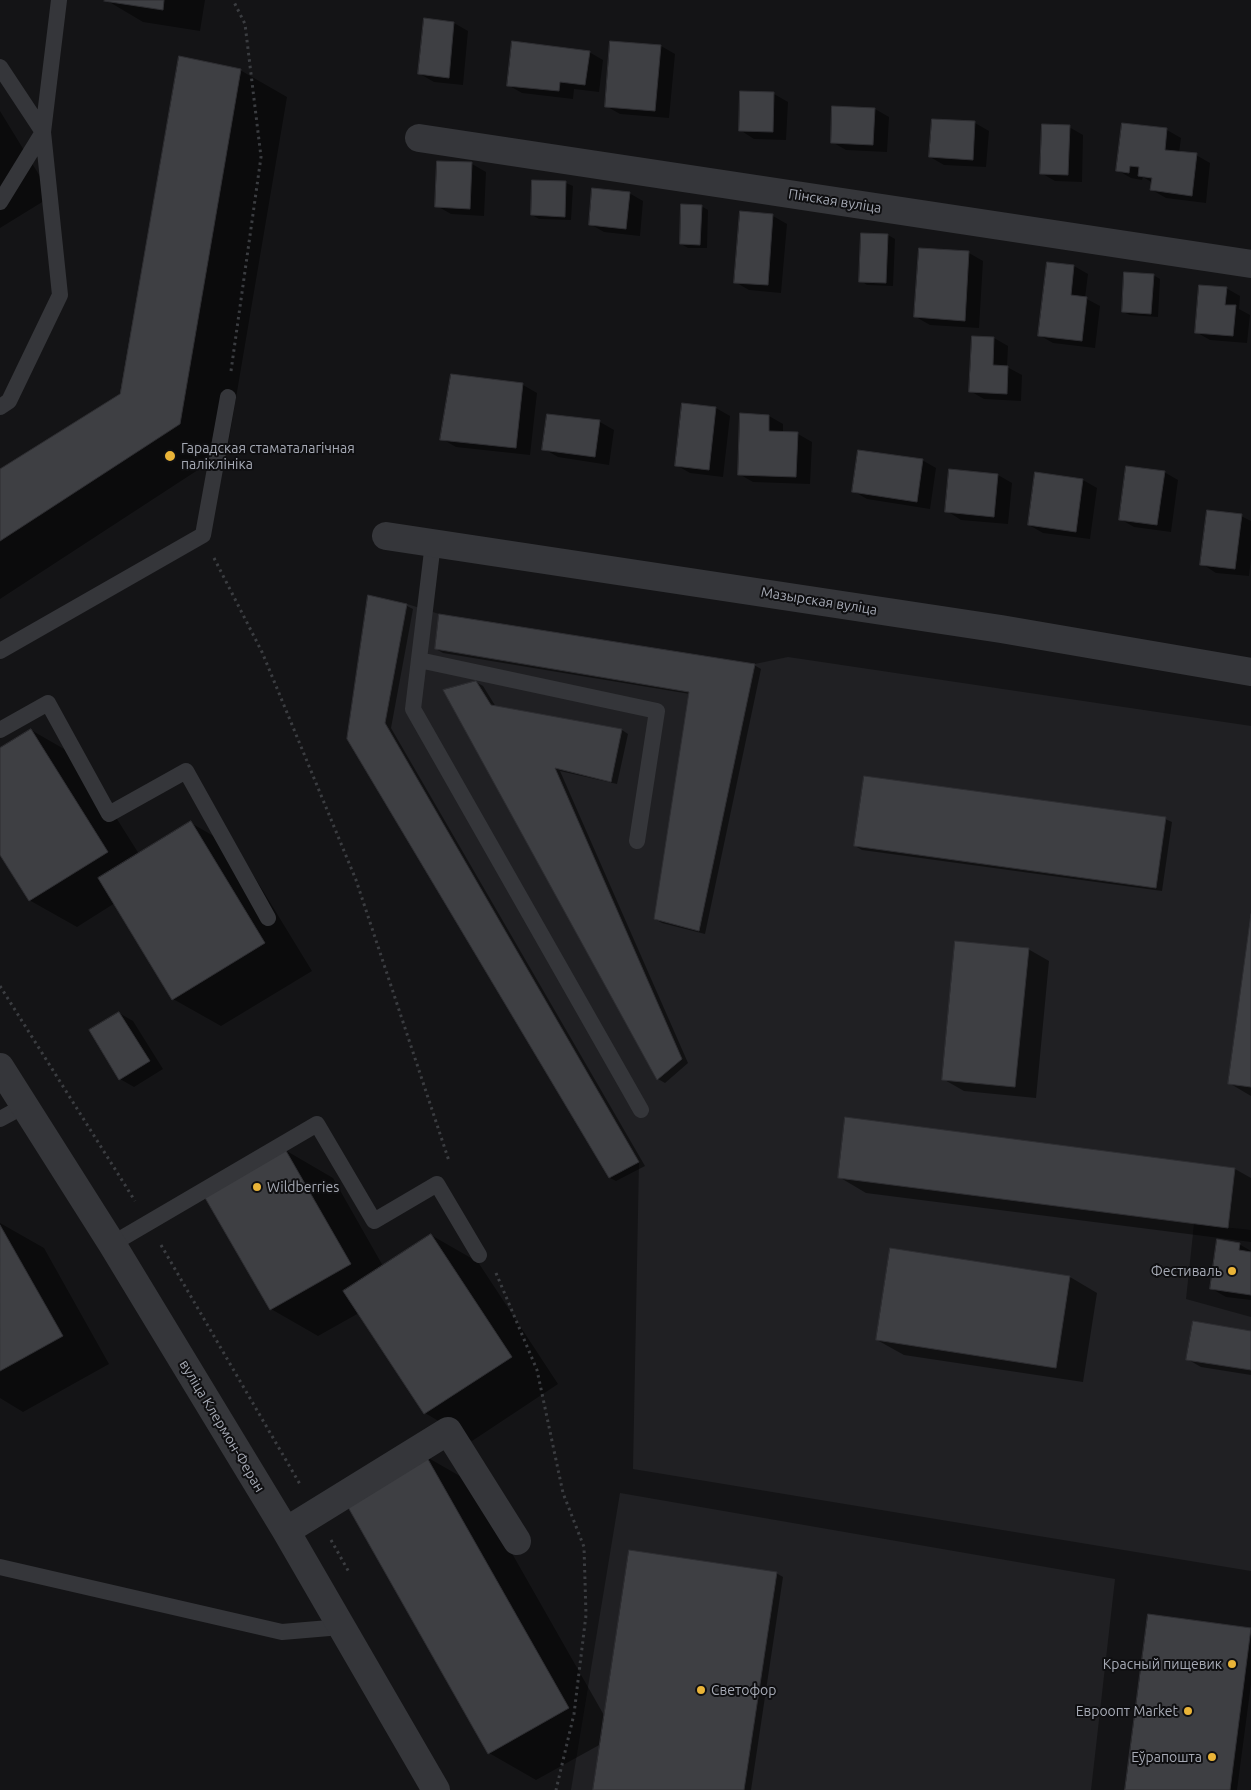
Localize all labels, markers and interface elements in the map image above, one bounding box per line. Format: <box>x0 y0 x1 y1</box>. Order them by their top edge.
street label: Пінская вуліца <box>787 185 883 217</box>
place label: Гарадская стаматалагічная паліклініка <box>181 440 355 472</box>
marker: Гарадская стаматалагічная паліклініка <box>163 449 177 463</box>
street label: Мазырская вуліца <box>760 584 878 618</box>
place label: Wildberries <box>267 1179 339 1195</box>
marker: Wildberries <box>251 1181 263 1193</box>
place label: Фестиваль <box>1151 1263 1222 1279</box>
marker: Фестиваль <box>1226 1265 1238 1277</box>
street label: вуліца Клермон-Феран <box>176 1357 268 1495</box>
place label: Красный пищевик <box>1103 1656 1222 1672</box>
marker: Красный пищевик <box>1226 1658 1238 1670</box>
place label: Светофор <box>711 1682 776 1698</box>
marker: Светофор <box>695 1684 707 1696</box>
place label: Евроопт Market <box>1076 1703 1178 1719</box>
marker: Евроопт Market <box>1182 1705 1194 1717</box>
place label: Еўрапошта <box>1131 1749 1202 1765</box>
marker: Еўрапошта <box>1206 1751 1218 1763</box>

